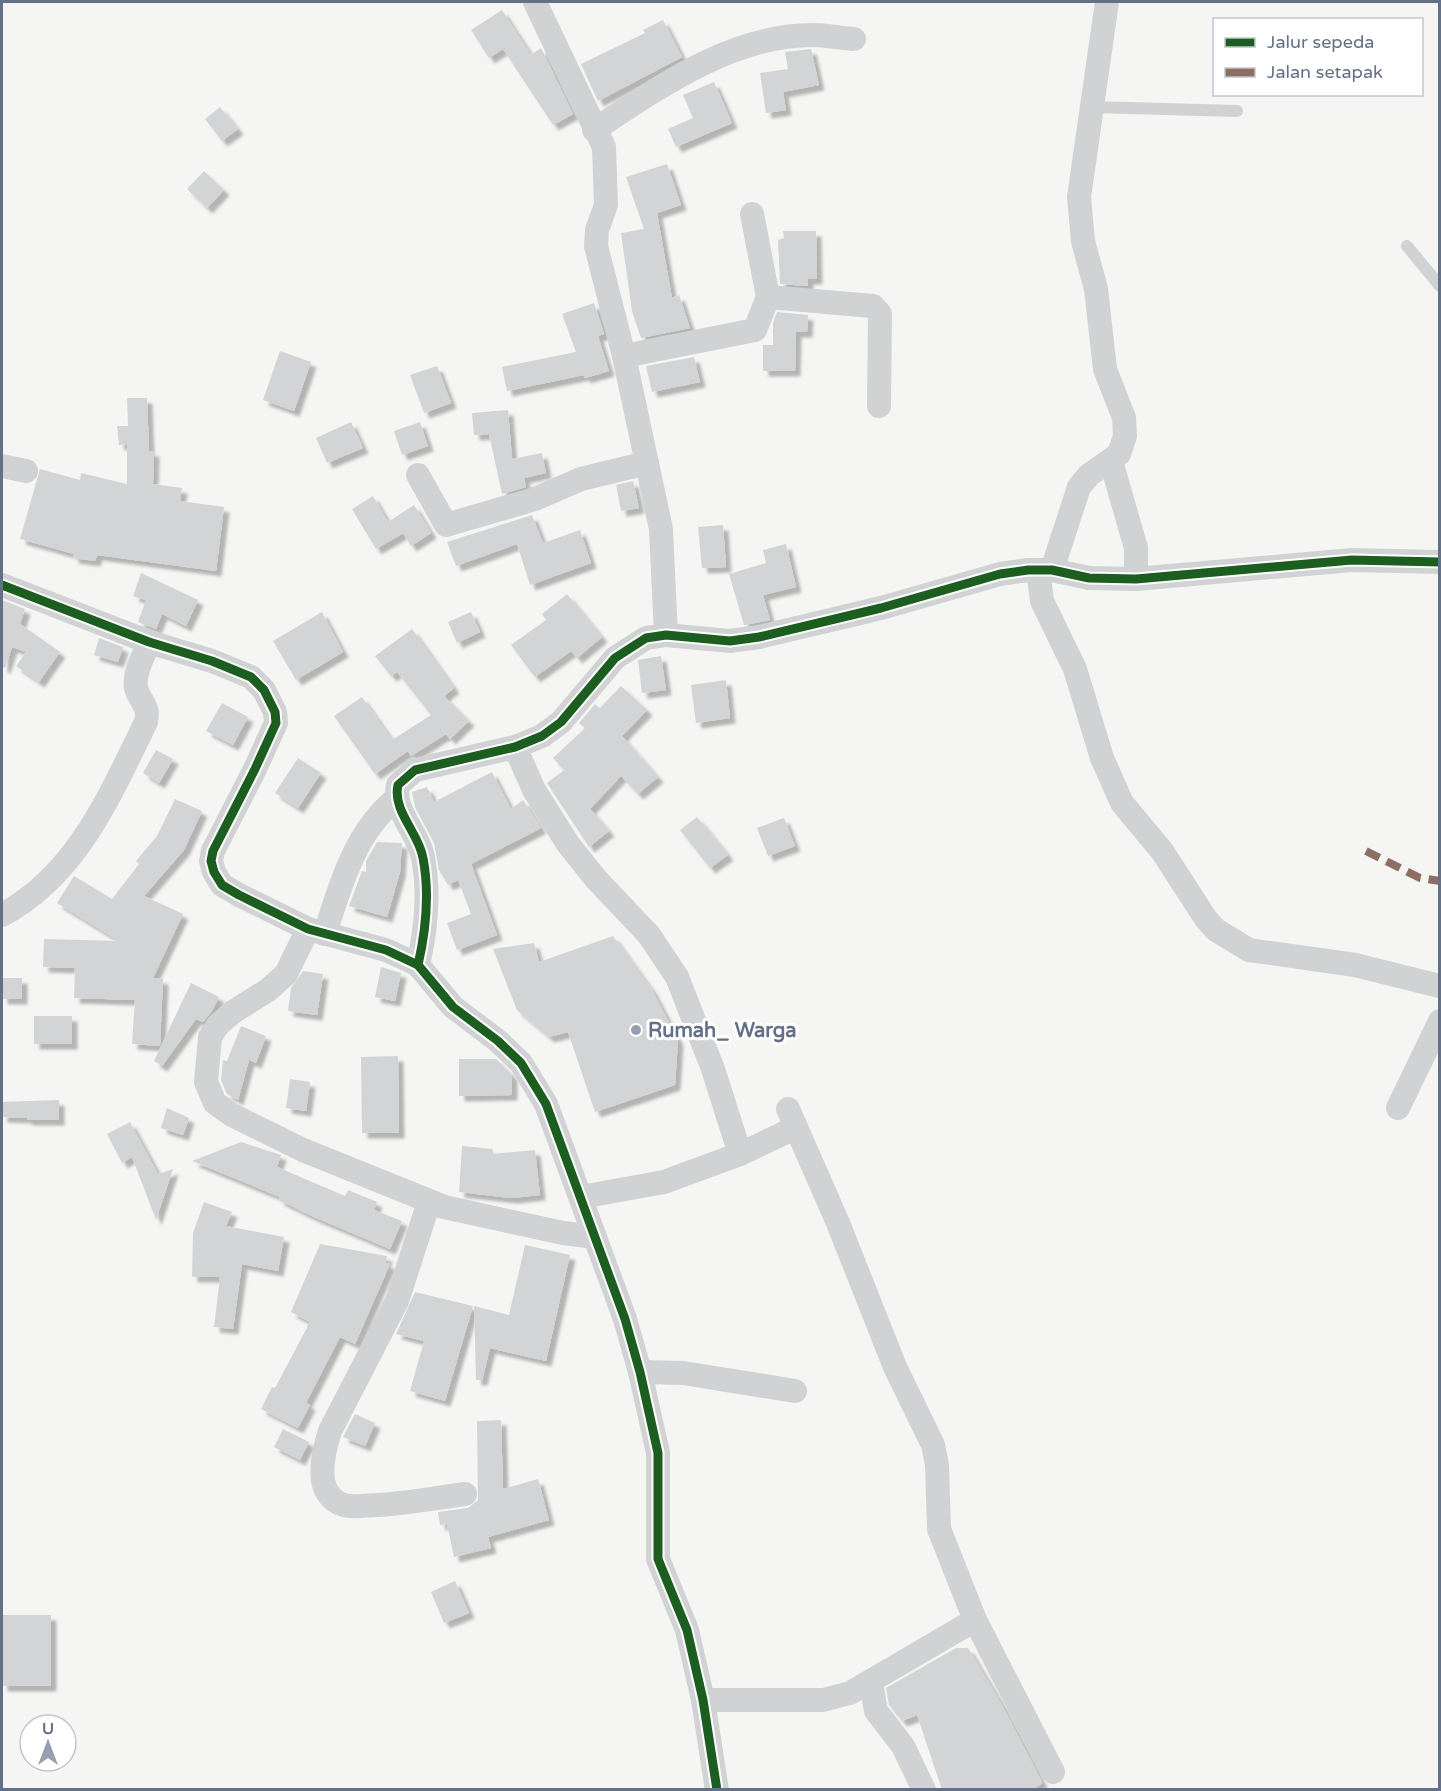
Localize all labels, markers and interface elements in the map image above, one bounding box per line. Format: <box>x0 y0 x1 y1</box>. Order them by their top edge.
legend <box>1213 18 1423 96</box>
text: Jalur sepeda <box>1267 31 1374 53</box>
text: Jalan setapak <box>1267 61 1383 83</box>
place label: Rumah_ Warga <box>648 1019 797 1043</box>
marker: Rumah_ Warga <box>629 1023 643 1037</box>
north arrow <box>18 1713 78 1773</box>
text: U <box>42 1719 54 1739</box>

